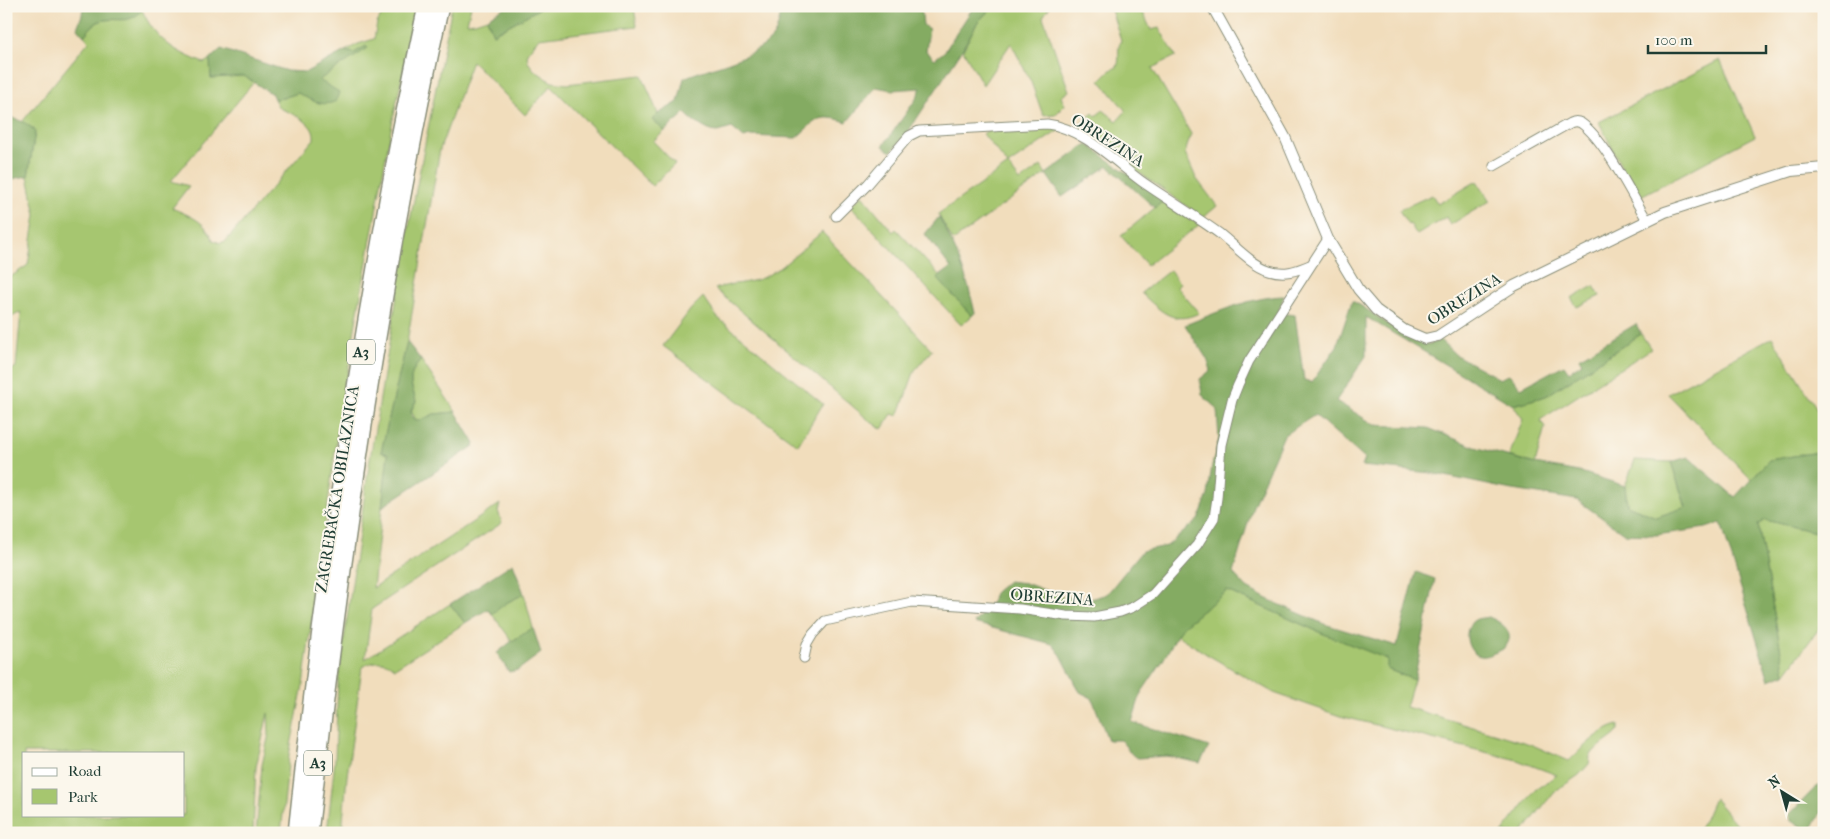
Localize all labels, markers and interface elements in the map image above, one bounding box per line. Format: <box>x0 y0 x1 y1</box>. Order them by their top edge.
scale bar <box>1648 22 1765 54</box>
text: 100 m <box>1655 31 1693 49</box>
street label: OBREZINA <box>1068 109 1149 171</box>
street label: OBREZINA <box>1424 268 1505 329</box>
road number: A3 <box>347 340 375 364</box>
street label: ZAGREBAČKA OBILAZNICA <box>310 383 363 594</box>
street label: OBREZINA <box>1010 585 1095 609</box>
road number: A3 <box>304 750 332 776</box>
legend <box>22 752 185 816</box>
text: Road <box>68 762 102 780</box>
north arrow <box>1758 766 1808 816</box>
text: N <box>1765 772 1784 792</box>
text: Park <box>68 788 98 806</box>

